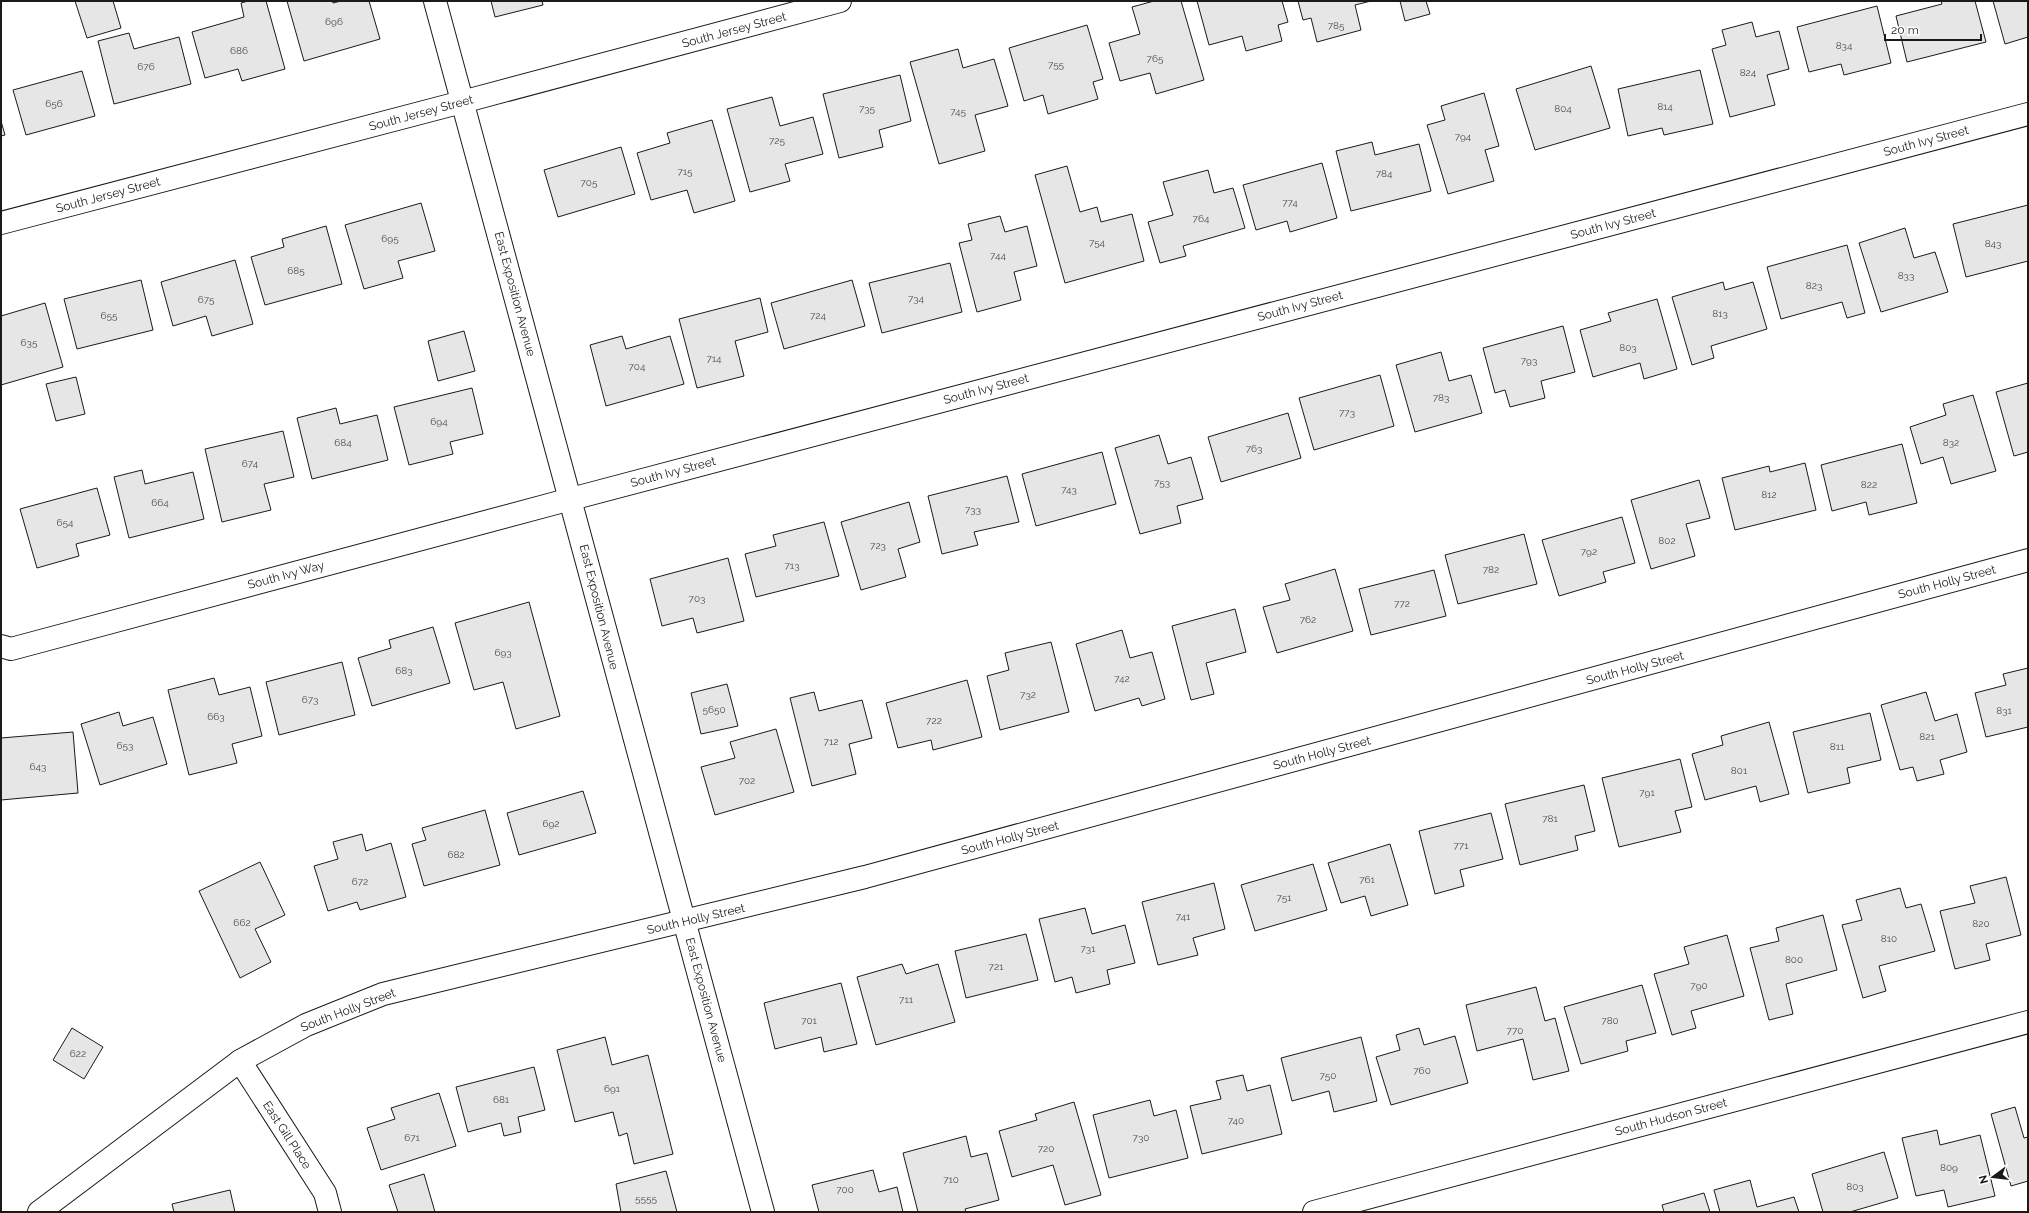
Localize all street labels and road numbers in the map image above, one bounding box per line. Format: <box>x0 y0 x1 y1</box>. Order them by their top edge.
street label: South Jersey Street <box>680 9 788 51</box>
street label: South Jersey Street <box>367 92 475 134</box>
street label: South Ivy Street <box>1882 123 1970 159</box>
street label: South Jersey Street <box>54 174 162 216</box>
street label: South Ivy Street <box>1569 206 1657 242</box>
street label: East Exposition Avenue <box>492 230 538 358</box>
street label: South Ivy Street <box>1256 288 1344 324</box>
street label: South Ivy Street <box>942 371 1030 407</box>
street label: South Ivy Street <box>629 454 717 490</box>
street label: East Exposition Avenue <box>577 543 621 671</box>
street label: South Ivy Way <box>246 558 326 592</box>
street label: South Holly Street <box>1897 562 1997 602</box>
street label: South Holly Street <box>1585 648 1685 688</box>
street label: South Holly Street <box>1272 733 1372 773</box>
street label: South Holly Street <box>960 818 1060 858</box>
street label: South Holly Street <box>646 901 746 937</box>
street label: East Exposition Avenue <box>683 936 729 1064</box>
street label: South Holly Street <box>299 985 397 1035</box>
street label: South Hudson Street <box>1613 1095 1729 1139</box>
street label: East Gill Place <box>260 1098 314 1172</box>

